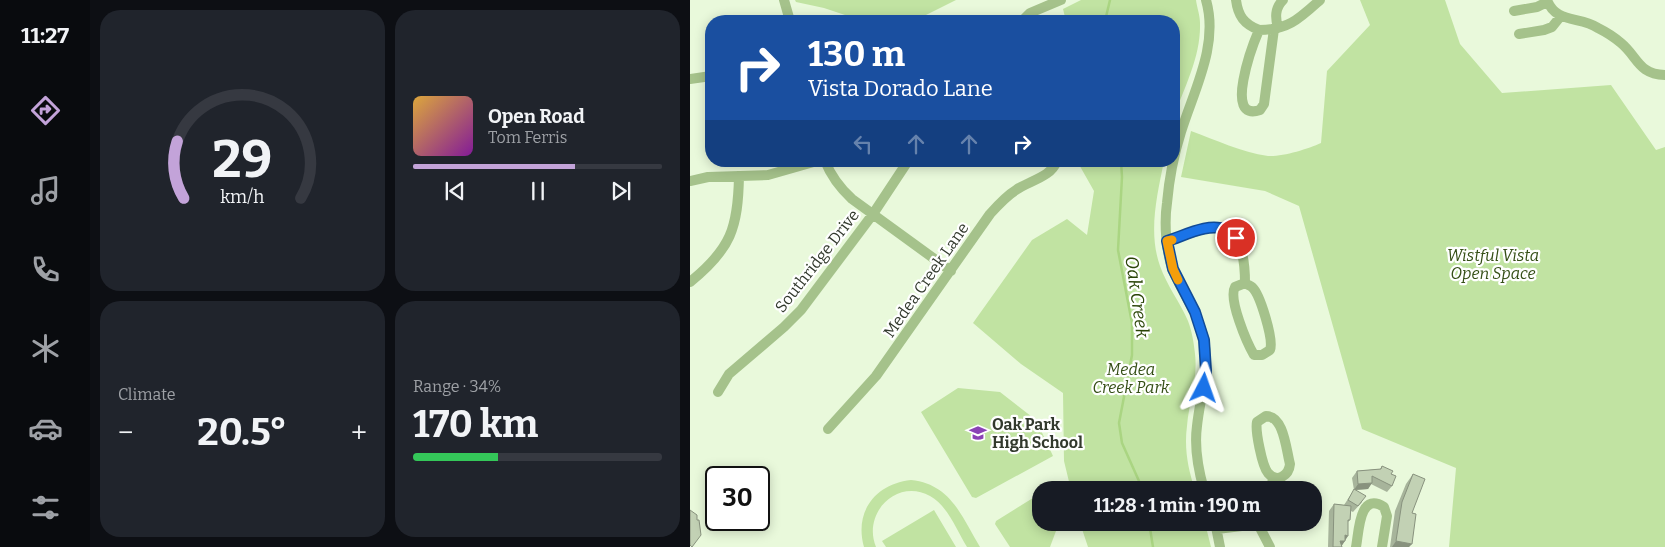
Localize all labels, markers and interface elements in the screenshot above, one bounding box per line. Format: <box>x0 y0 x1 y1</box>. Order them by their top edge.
text: 11:27 <box>21 22 69 49</box>
text: 130 m <box>808 33 905 75</box>
icon: right <box>725 35 790 100</box>
text: Vista Dorado Lane <box>808 75 993 102</box>
icon: directions <box>28 93 63 128</box>
text: Open Road <box>488 105 585 128</box>
text: 29 <box>212 128 273 191</box>
text: Tom Ferris <box>488 128 567 147</box>
icon: left <box>849 130 877 158</box>
icon: ahead <box>902 130 930 158</box>
icon: ahead <box>955 130 983 158</box>
icon: right <box>1008 130 1036 158</box>
icon: music <box>28 173 63 208</box>
icon: previous <box>441 177 469 205</box>
icon: pause <box>524 177 552 205</box>
icon: next <box>607 177 635 205</box>
text: km/h <box>220 186 265 208</box>
street label: Southridge Drive <box>771 206 863 316</box>
pin <box>1215 217 1257 259</box>
street label: Medea Creek Lane <box>879 219 973 341</box>
icon: arrive <box>1222 224 1250 252</box>
park label: Wistful Vista Open Space <box>1447 246 1539 283</box>
icon: phone <box>28 252 63 287</box>
water label: Oak Creek <box>1120 255 1154 340</box>
icon: climate <box>28 331 63 366</box>
park label: Medea Creek Park <box>1093 360 1170 397</box>
position arrow <box>1177 361 1229 413</box>
text: Range · 34% <box>413 377 501 396</box>
text: Climate <box>118 385 176 404</box>
text: 170 km <box>413 401 538 447</box>
text: 20.5° <box>197 409 287 455</box>
icon: car <box>28 411 63 446</box>
place label: Oak Park High School <box>992 415 1083 452</box>
text: − <box>118 416 133 449</box>
text: + <box>351 416 367 449</box>
school or university icon: Oak Park High School <box>968 423 988 443</box>
speed limit sign: 30 <box>705 466 770 531</box>
icon: filters <box>28 490 63 525</box>
text: 11:28 · 1 min · 190 m <box>1094 494 1260 517</box>

